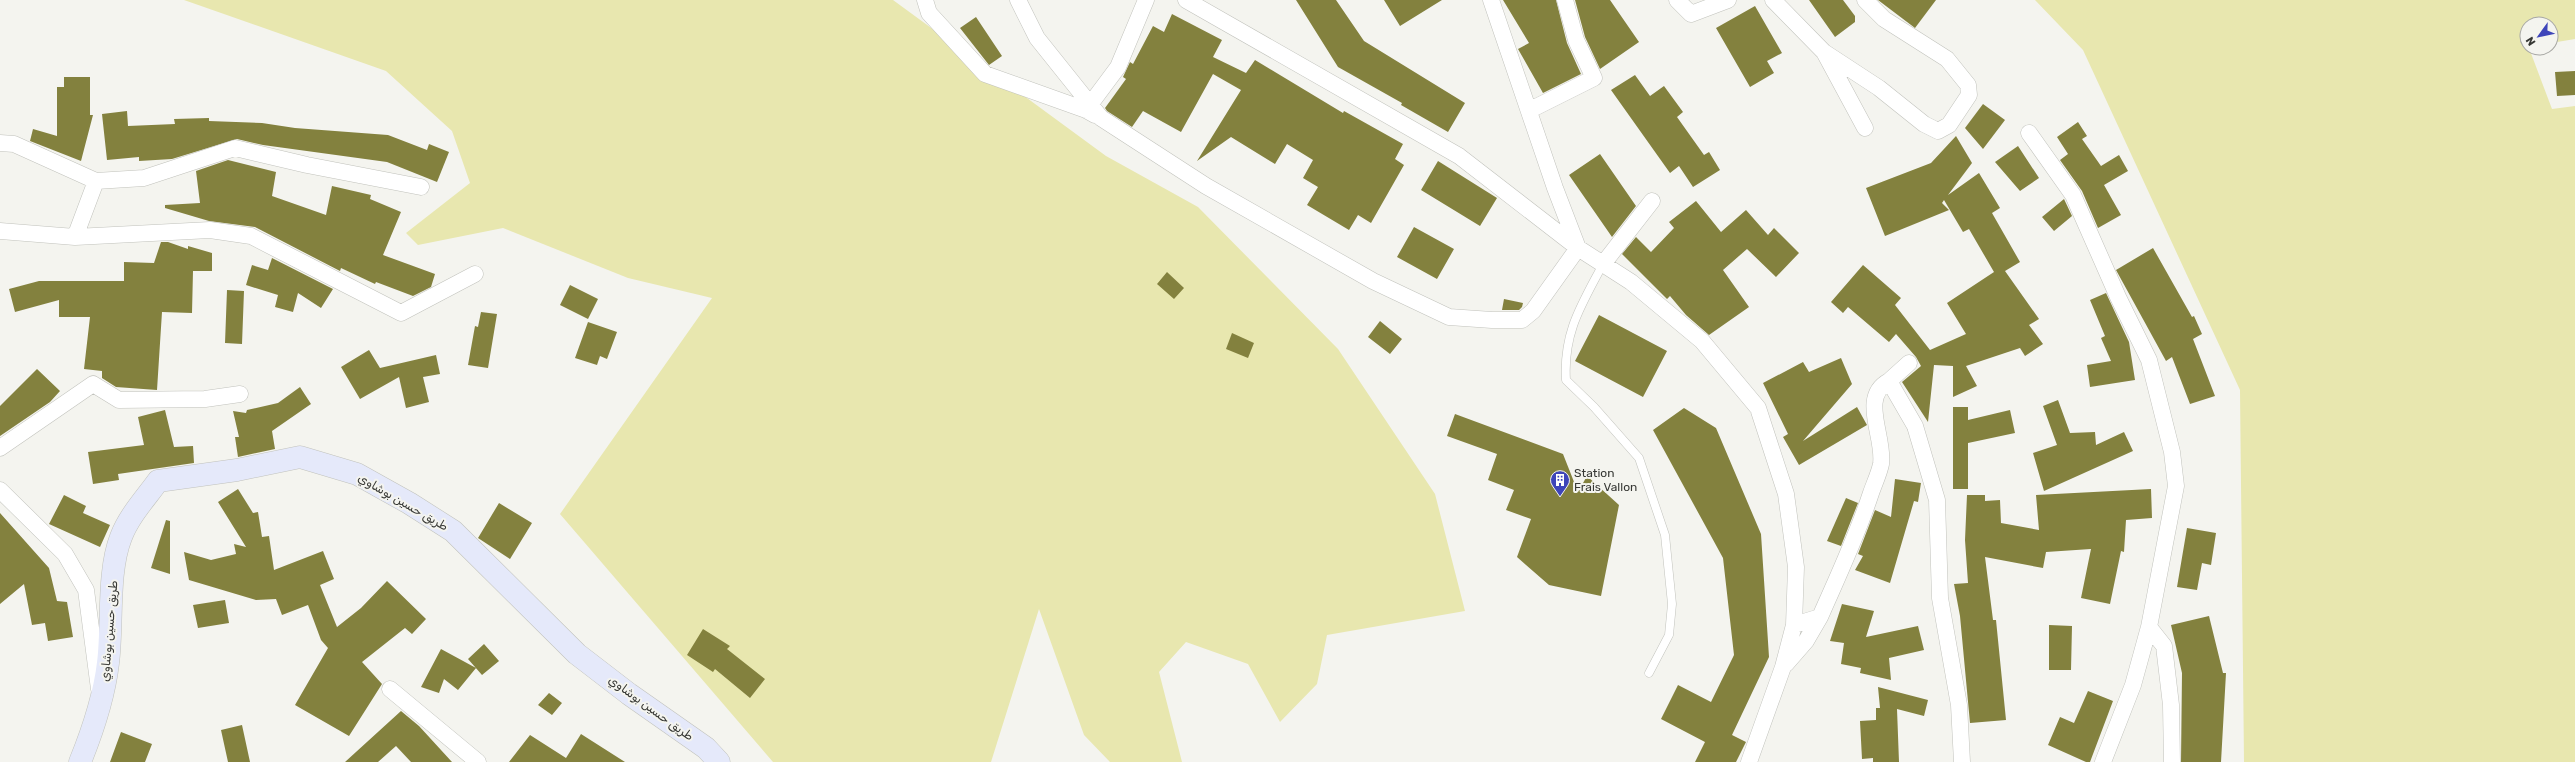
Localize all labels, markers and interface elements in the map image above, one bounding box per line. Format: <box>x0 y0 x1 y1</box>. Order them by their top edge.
north arrow <box>2519 16 2559 56</box>
text: N <box>2523 34 2539 48</box>
place label: Station Frais Vallon <box>1574 466 1637 494</box>
building icon: Station Frais Vallon <box>1549 469 1571 497</box>
street label: طريق حسين بوشاوي <box>355 471 450 534</box>
street label: طريق حسين بوشاوي <box>98 580 121 682</box>
street label: طريق حسين بوشاوي <box>605 672 696 744</box>

